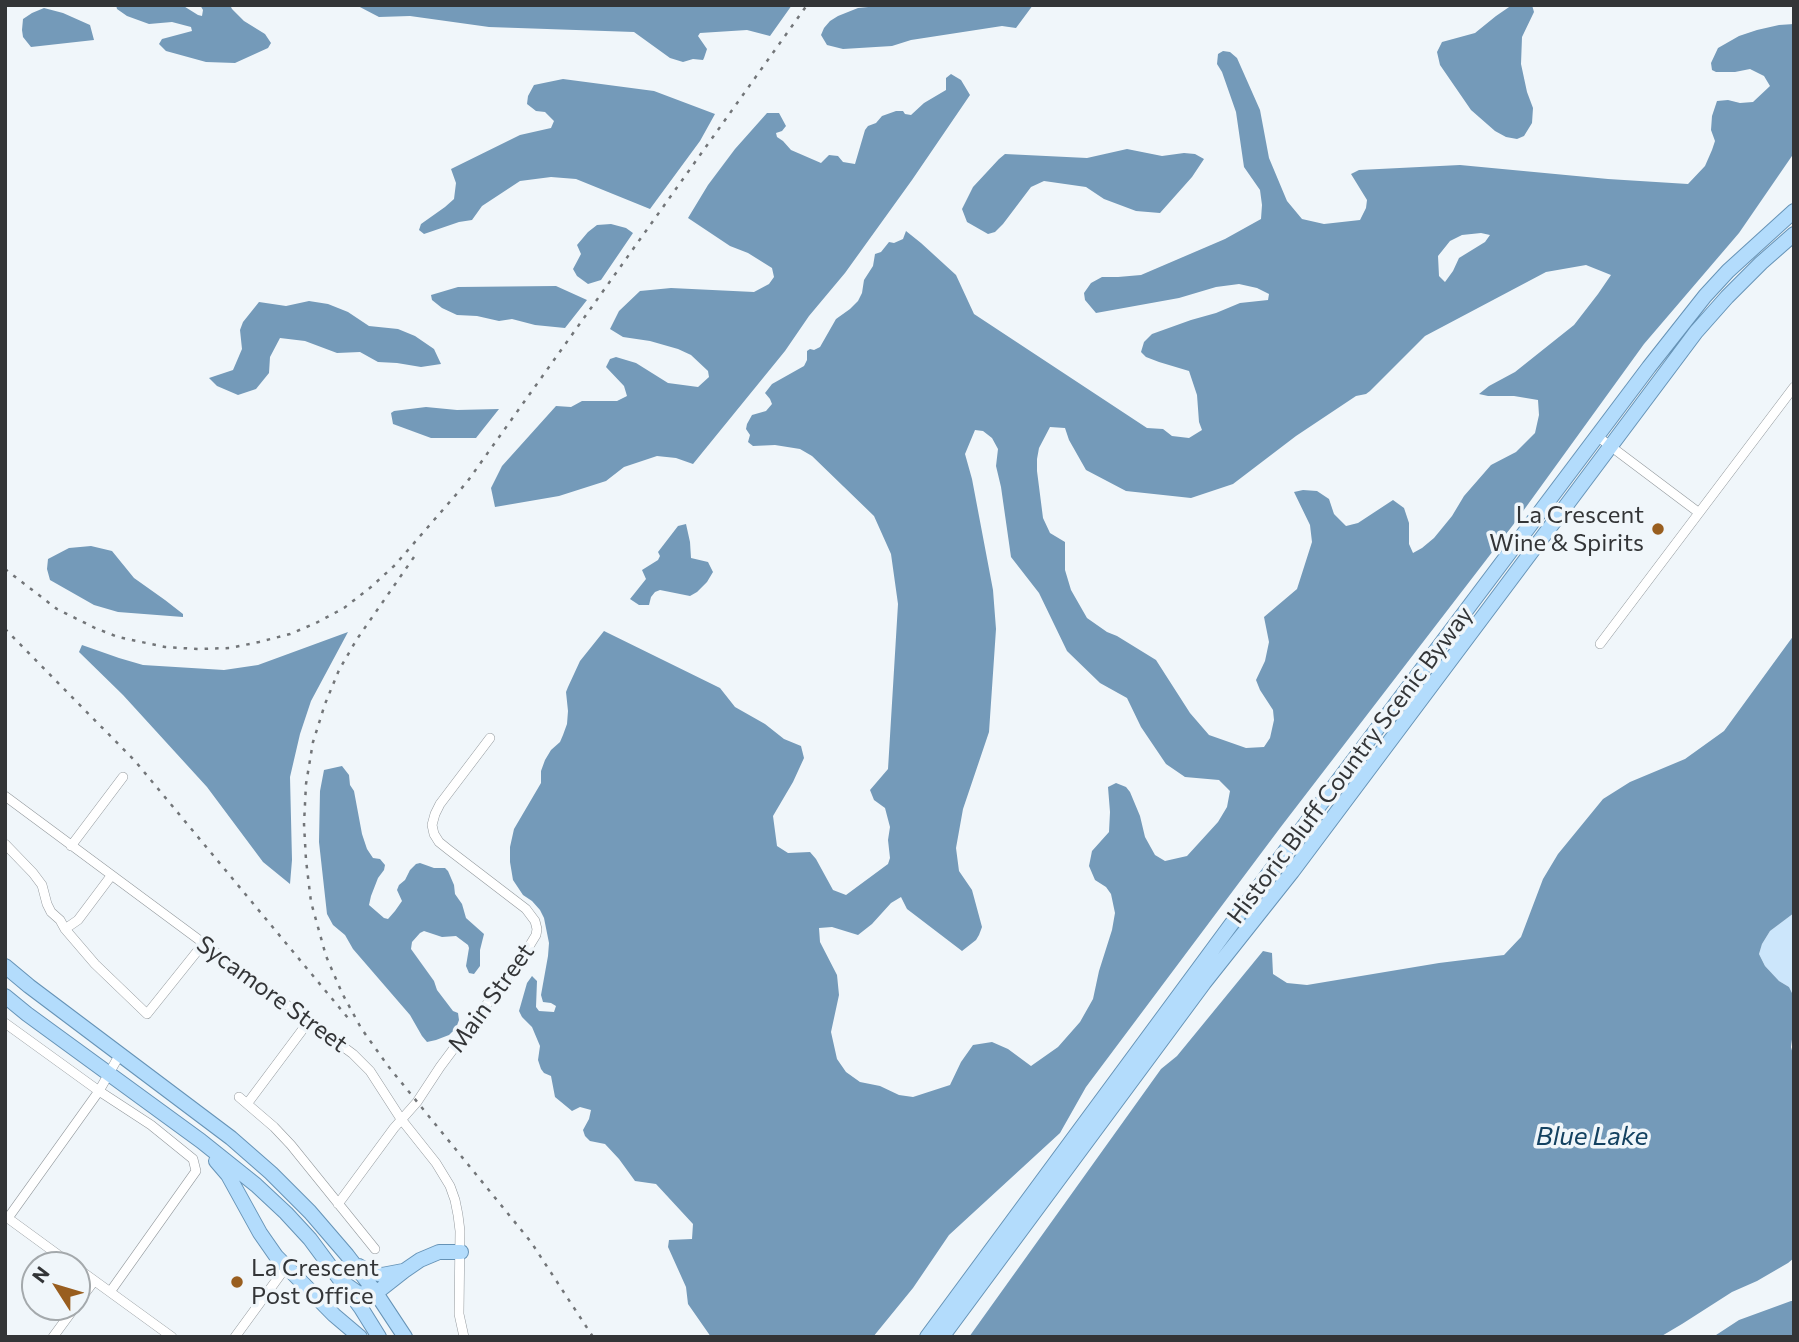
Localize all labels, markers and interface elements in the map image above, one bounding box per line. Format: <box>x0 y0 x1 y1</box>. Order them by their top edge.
place label: La Crescent Wine & Spirits <box>1489 501 1644 557</box>
marker: La Crescent Wine & Spirits <box>1650 521 1666 537</box>
street label: Historic Bluff Country Scenic Byway <box>1221 601 1479 929</box>
street label: Sycamore Street <box>191 930 353 1058</box>
street label: Main Street <box>442 938 540 1058</box>
water label: Blue Lake <box>1536 1120 1648 1152</box>
north arrow <box>21 1251 91 1321</box>
place label: La Crescent Post Office <box>251 1254 379 1310</box>
text: N <box>27 1262 54 1287</box>
marker: La Crescent Post Office <box>229 1274 245 1290</box>

